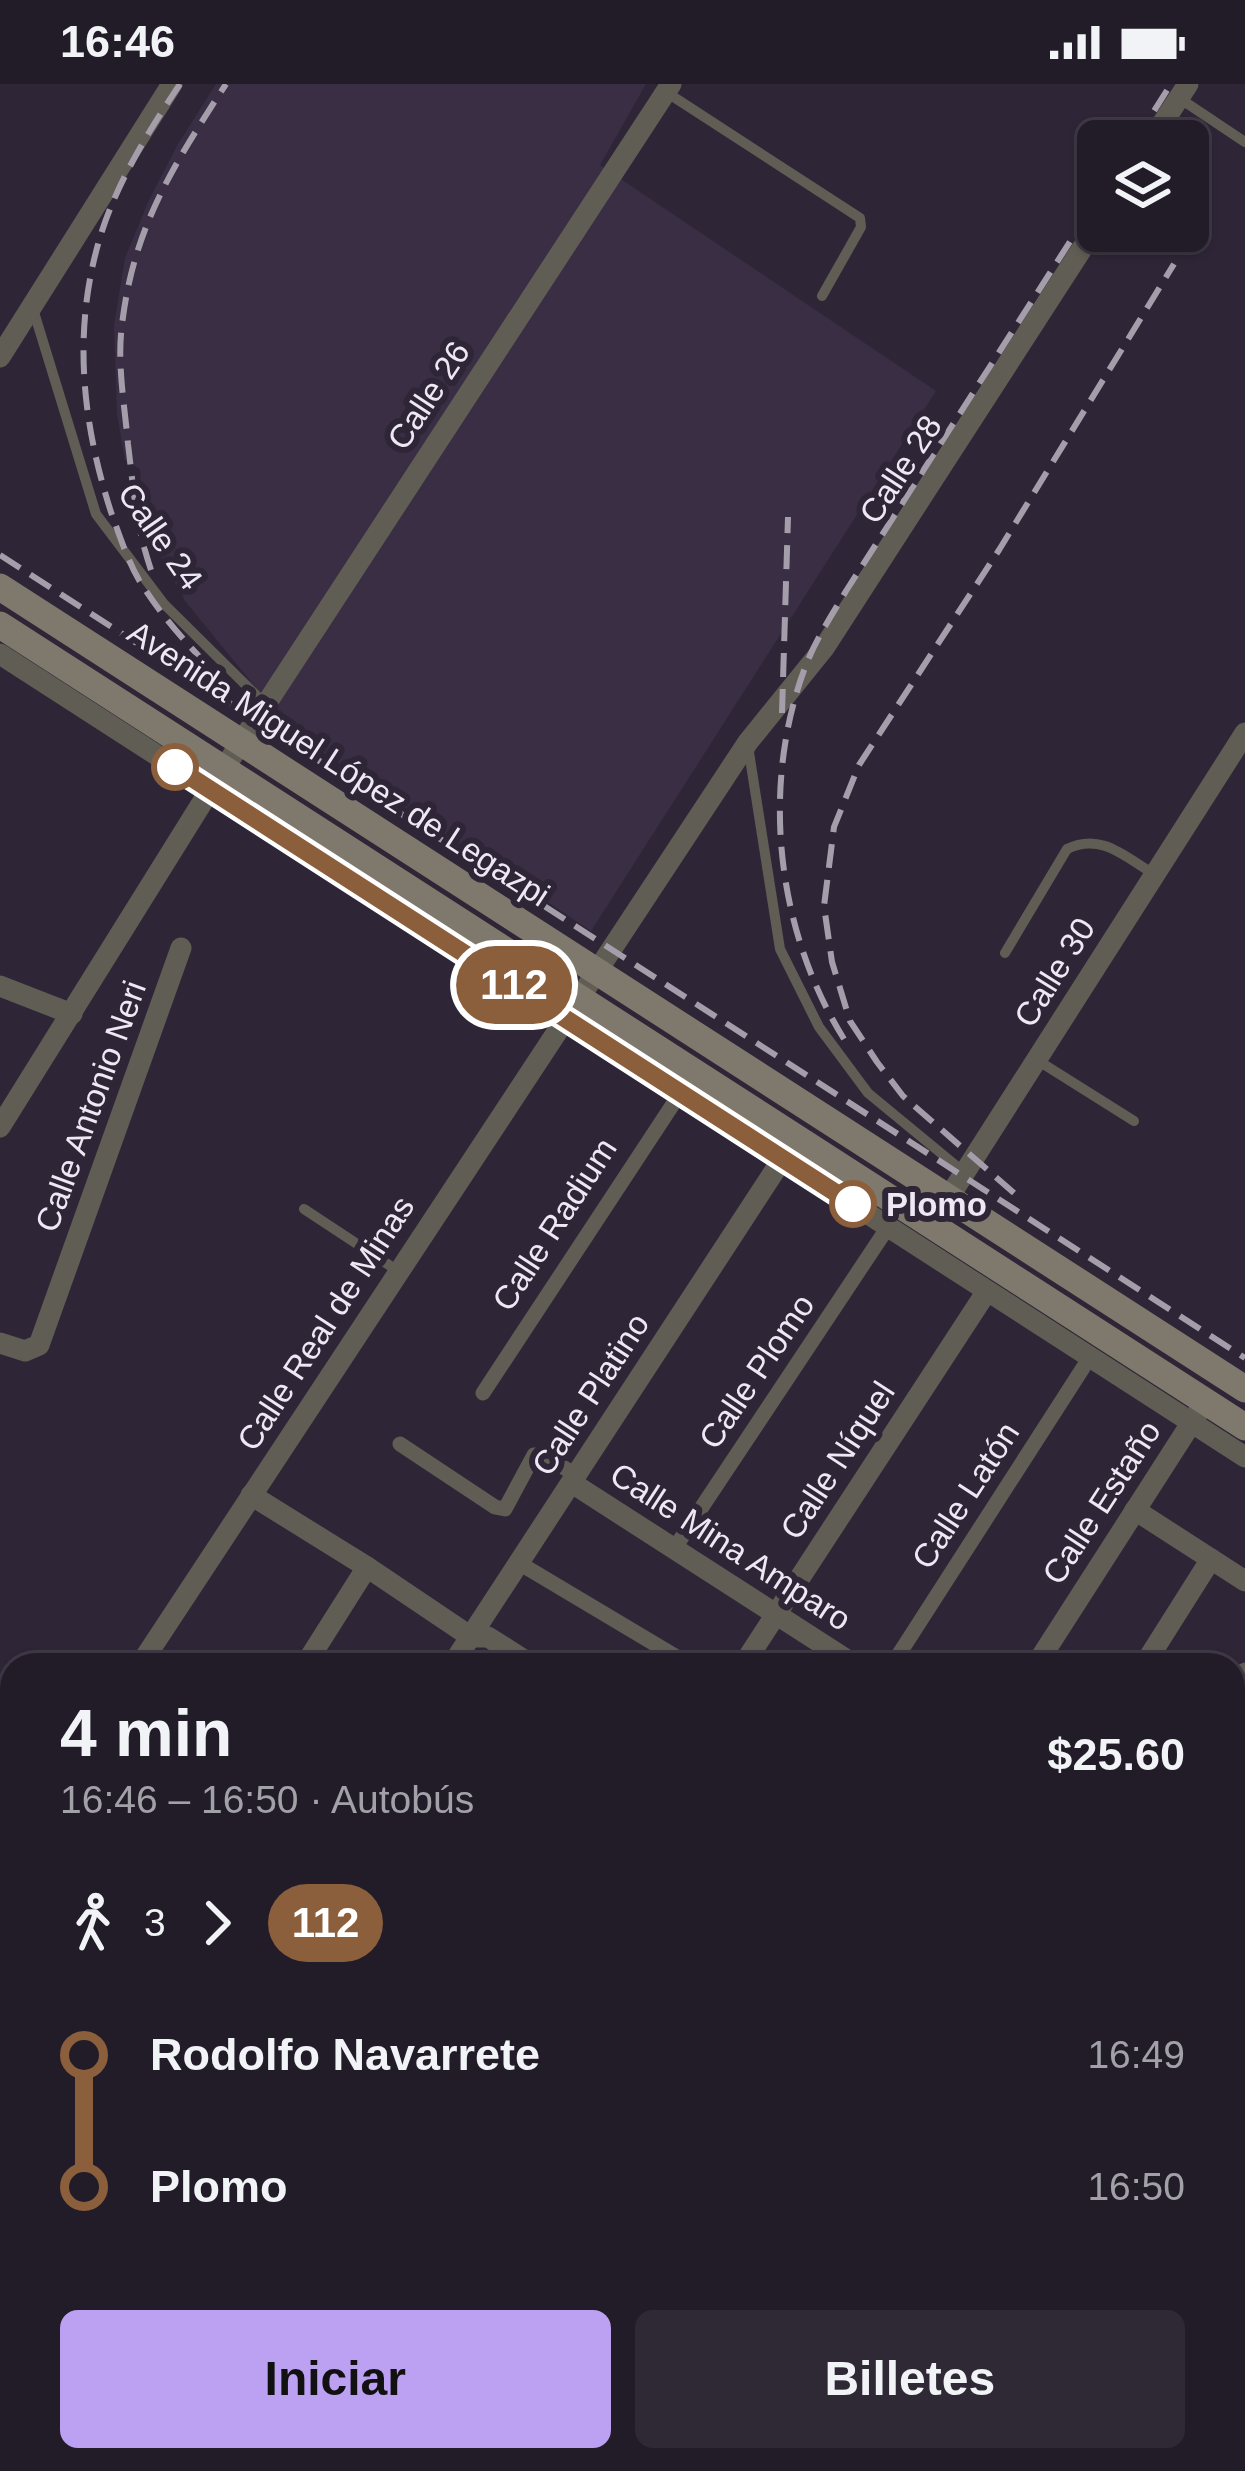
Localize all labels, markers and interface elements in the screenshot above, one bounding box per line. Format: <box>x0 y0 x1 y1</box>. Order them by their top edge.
text: 16:46 <box>60 16 175 67</box>
map controls <box>1077 120 1209 252</box>
button: layers <box>1077 120 1209 252</box>
street label: Calle 26 <box>380 334 477 456</box>
street label: Calle 28 <box>852 408 949 530</box>
street label: Calle 24 <box>111 476 210 596</box>
street label: Avenida Miguel López de Legazpi <box>121 613 556 914</box>
unlabelled marker <box>153 745 197 789</box>
street label: Calle 30 <box>1007 911 1102 1033</box>
line badge: 112 <box>445 946 583 1024</box>
text: 112 <box>480 961 548 1008</box>
street label: Calle Antonio Neri <box>28 976 153 1237</box>
street label: Calle Radium <box>485 1131 624 1317</box>
marker: Plomo <box>831 1182 875 1226</box>
place label: Plomo <box>886 1186 987 1223</box>
street label: Calle Real de Minas <box>229 1189 421 1457</box>
street label: Calle Plomo <box>691 1287 821 1455</box>
street label: Calle Platino <box>524 1307 656 1482</box>
street label: Calle Níquel <box>773 1375 902 1546</box>
street label: Calle Estaño <box>1035 1414 1168 1591</box>
street label: Calle Latón <box>904 1415 1026 1575</box>
street label: Calle Mina Amparo <box>604 1455 858 1638</box>
text: 4 min <box>60 1696 232 1770</box>
text: $25.60 <box>1047 1729 1185 1780</box>
text: 16:46 – 16:50 · Autobús <box>60 1778 474 1821</box>
icon: walk <box>60 1890 126 1956</box>
icon: forward <box>184 1890 250 1956</box>
text: 112 <box>292 1899 359 1946</box>
text: 3 <box>144 1901 166 1944</box>
text: Rodolfo Navarrete <box>150 2029 540 2080</box>
text: 16:49 <box>1087 2033 1185 2076</box>
text: Plomo <box>150 2161 288 2212</box>
text: 16:50 <box>1087 2165 1185 2208</box>
button: Iniciar <box>60 2310 611 2448</box>
button: Billetes <box>635 2310 1185 2448</box>

